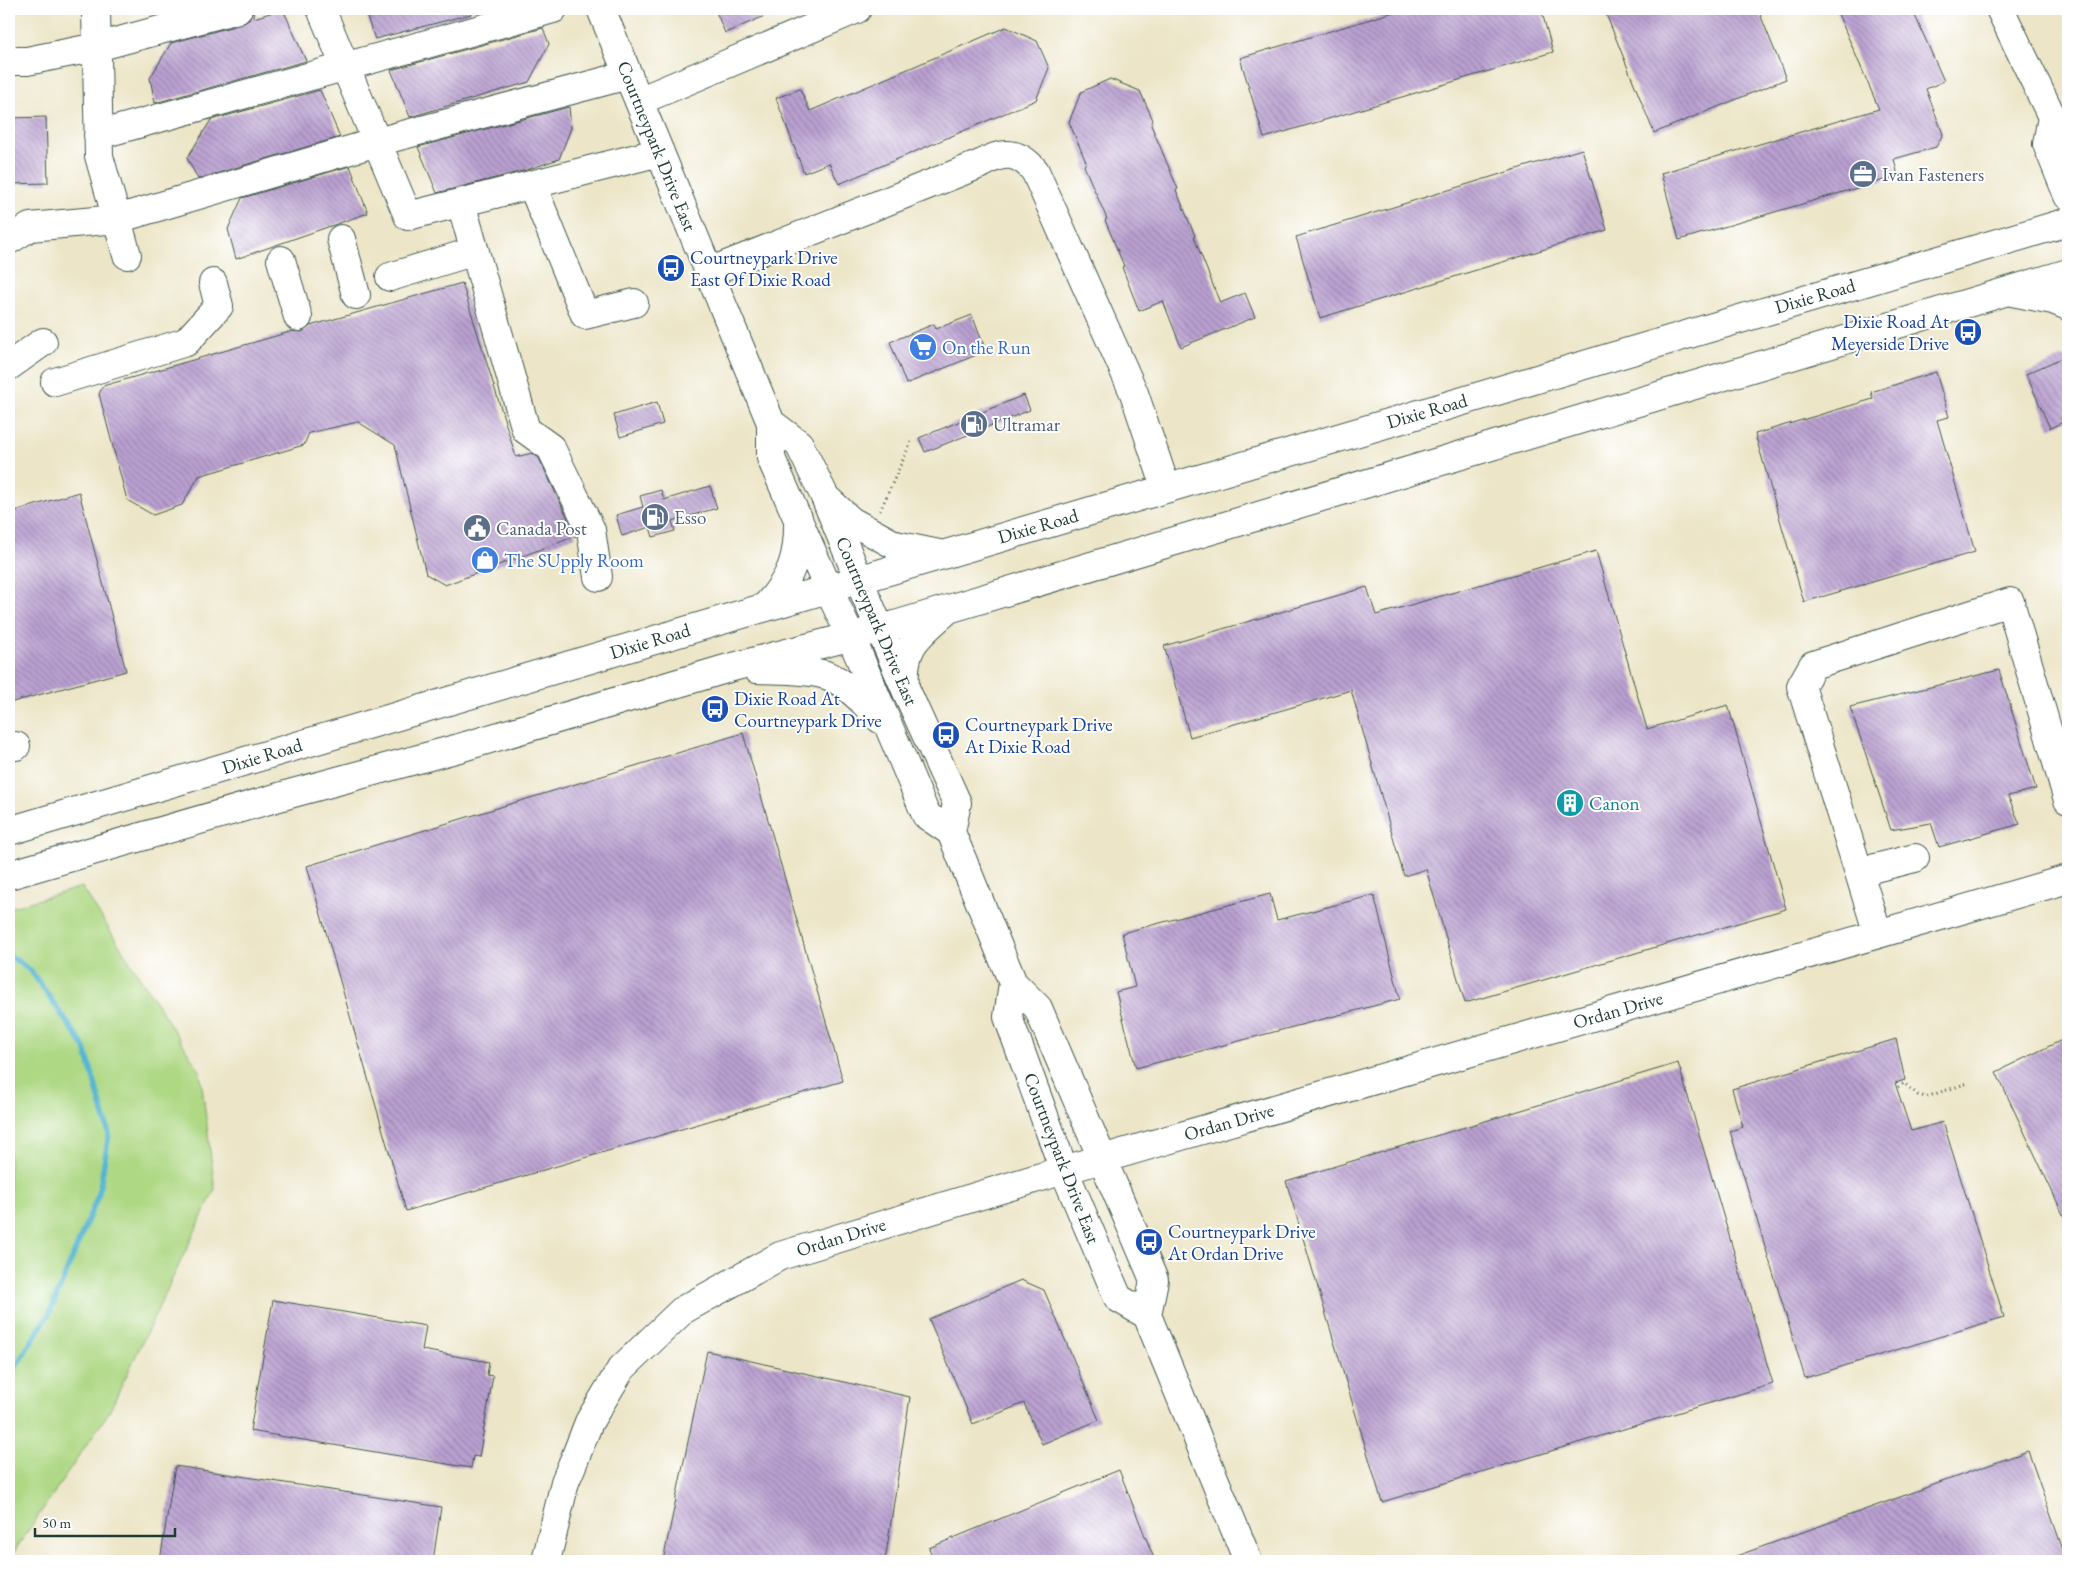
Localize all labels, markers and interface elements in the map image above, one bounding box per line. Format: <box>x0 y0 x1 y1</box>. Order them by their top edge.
street label: Courtneypark Drive East <box>611 57 703 235</box>
office icon: Ivan Fasteners <box>1848 159 1878 189</box>
place label: Ivan Fasteners <box>1882 162 1984 187</box>
place label: Courtneypark Drive East Of Dixie Road <box>690 245 838 292</box>
bus stop icon: Courtneypark Drive East Of Dixie Road <box>656 253 686 283</box>
street label: Dixie Road <box>1772 272 1859 319</box>
place label: Dixie Road At Meyerside Drive <box>1831 309 1949 356</box>
bus stop icon: Dixie Road At Meyerside Drive <box>1953 317 1983 347</box>
supermarket icon: On the Run <box>908 332 938 362</box>
place label: On the Run <box>942 335 1031 360</box>
street label: Dixie Road <box>1384 387 1471 434</box>
fuel station icon: Ultramar <box>959 409 989 439</box>
place label: Ultramar <box>993 412 1061 437</box>
fuel station icon: Esso <box>640 502 670 532</box>
street label: Dixie Road <box>995 502 1082 549</box>
place label: Esso <box>674 505 706 530</box>
public building icon: Canada Post <box>462 513 492 543</box>
place label: Canada Post <box>496 516 587 541</box>
street label: Courtneypark Drive East <box>830 533 924 709</box>
shop icon: The SUpply Room <box>470 545 500 575</box>
place label: The SUpply Room <box>504 548 644 573</box>
street label: Dixie Road <box>607 617 694 665</box>
place label: Dixie Road At Courtneypark Drive <box>734 686 882 733</box>
bus stop icon: Dixie Road At Courtneypark Drive <box>700 694 730 724</box>
place label: Courtneypark Drive At Dixie Road <box>964 712 1113 759</box>
bus stop icon: Courtneypark Drive At Dixie Road <box>931 720 961 750</box>
street label: Dixie Road <box>219 732 306 780</box>
building icon: Canon <box>1555 788 1585 818</box>
place label: Canon <box>1589 791 1640 816</box>
street label: Ordan Drive <box>1570 985 1666 1035</box>
street label: Courtneypark Drive East <box>1018 1069 1106 1247</box>
street label: Ordan Drive <box>1181 1097 1277 1147</box>
street label: Ordan Drive <box>793 1212 889 1262</box>
place label: Courtneypark Drive At Ordan Drive <box>1167 1219 1316 1266</box>
bus stop icon: Courtneypark Drive At Ordan Drive <box>1134 1227 1164 1257</box>
scale bar <box>35 1505 175 1537</box>
text: 50 m <box>42 1513 71 1532</box>

